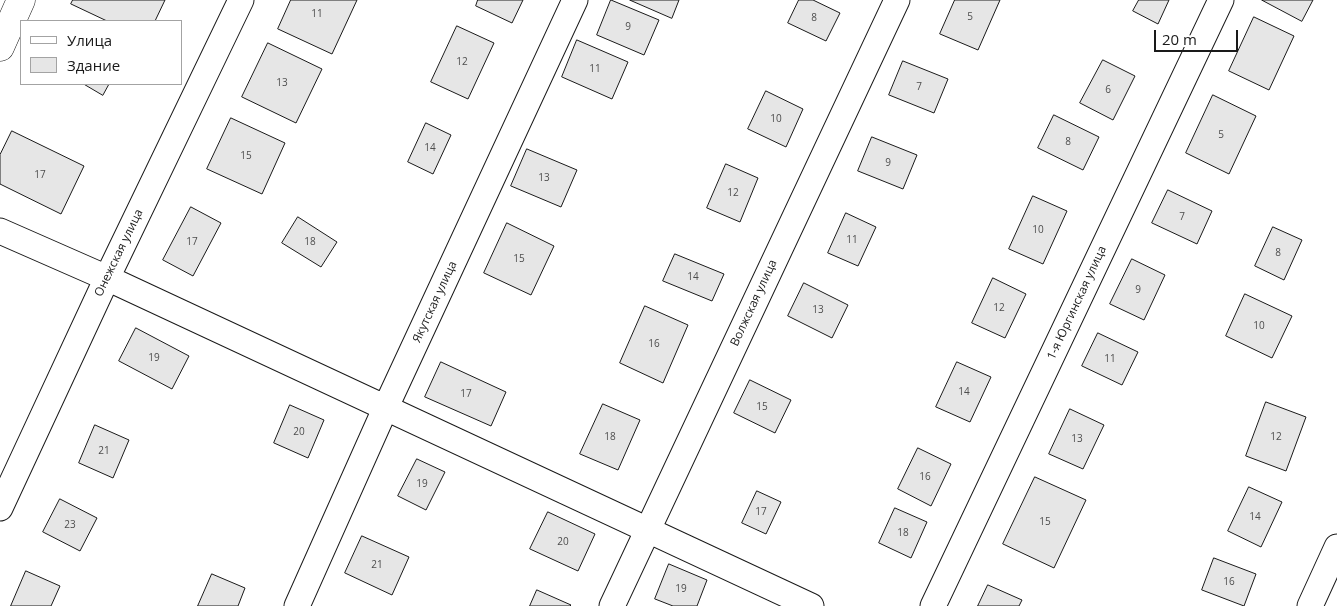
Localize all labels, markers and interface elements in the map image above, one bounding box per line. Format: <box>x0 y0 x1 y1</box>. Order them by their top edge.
house number: 11 <box>311 8 323 20</box>
house number: 5 <box>967 11 973 23</box>
house number: 8 <box>811 12 817 24</box>
legend <box>20 20 182 85</box>
scale bar <box>1157 20 1241 52</box>
house number: 9 <box>625 21 631 33</box>
text: 20 m <box>1162 29 1197 49</box>
text: Улица <box>67 30 112 50</box>
text: Здание <box>67 55 120 75</box>
house number: 12 <box>456 56 468 68</box>
house number: 11 <box>589 63 601 75</box>
house number: 13 <box>276 77 288 89</box>
house number: 7 <box>916 81 922 93</box>
house number: 6 <box>1105 84 1111 96</box>
house number: 10 <box>770 113 782 125</box>
house number: 5 <box>1218 129 1224 141</box>
house number: 8 <box>1065 136 1071 148</box>
house number: 14 <box>424 142 436 154</box>
house number: 15 <box>240 150 252 162</box>
house number: 9 <box>885 157 891 169</box>
house number: 17 <box>34 169 46 181</box>
house number: 13 <box>538 172 550 184</box>
house number: 12 <box>727 187 739 199</box>
street label: Онежская улица <box>92 207 146 299</box>
house number: 7 <box>1179 211 1185 223</box>
house number: 10 <box>1032 224 1044 236</box>
house number: 11 <box>846 234 858 246</box>
house number: 17 <box>186 236 198 248</box>
house number: 18 <box>304 236 316 248</box>
street label: 1-я Юргинская улица <box>1044 244 1110 362</box>
house number: 8 <box>1275 247 1281 259</box>
house number: 15 <box>513 253 525 265</box>
street label: Волжская улица <box>728 257 780 349</box>
street label: Якутская улица <box>410 259 460 345</box>
house number: 14 <box>687 271 699 283</box>
house number: 9 <box>1135 284 1141 296</box>
house number: 12 <box>993 302 1005 314</box>
house number: 13 <box>812 304 824 316</box>
house number: 10 <box>1253 320 1265 332</box>
house number: 16 <box>648 338 660 350</box>
house number: 19 <box>148 352 160 364</box>
house number: 11 <box>1104 353 1116 365</box>
house number: 14 <box>958 386 970 398</box>
house number: 17 <box>460 388 472 400</box>
house number: 15 <box>756 401 768 413</box>
house number: 20 <box>293 426 305 438</box>
house number: 18 <box>604 431 616 443</box>
house number: 12 <box>1270 431 1282 443</box>
house number: 13 <box>1071 433 1083 445</box>
house number: 21 <box>98 445 110 457</box>
house number: 16 <box>919 471 931 483</box>
house number: 19 <box>416 478 428 490</box>
house number: 17 <box>755 506 767 518</box>
house number: 14 <box>1249 511 1261 523</box>
house number: 15 <box>1039 516 1051 528</box>
house number: 23 <box>64 519 76 531</box>
house number: 18 <box>897 527 909 539</box>
house number: 20 <box>557 536 569 548</box>
house number: 21 <box>371 559 383 571</box>
house number: 16 <box>1223 576 1235 588</box>
house number: 19 <box>675 583 687 595</box>

